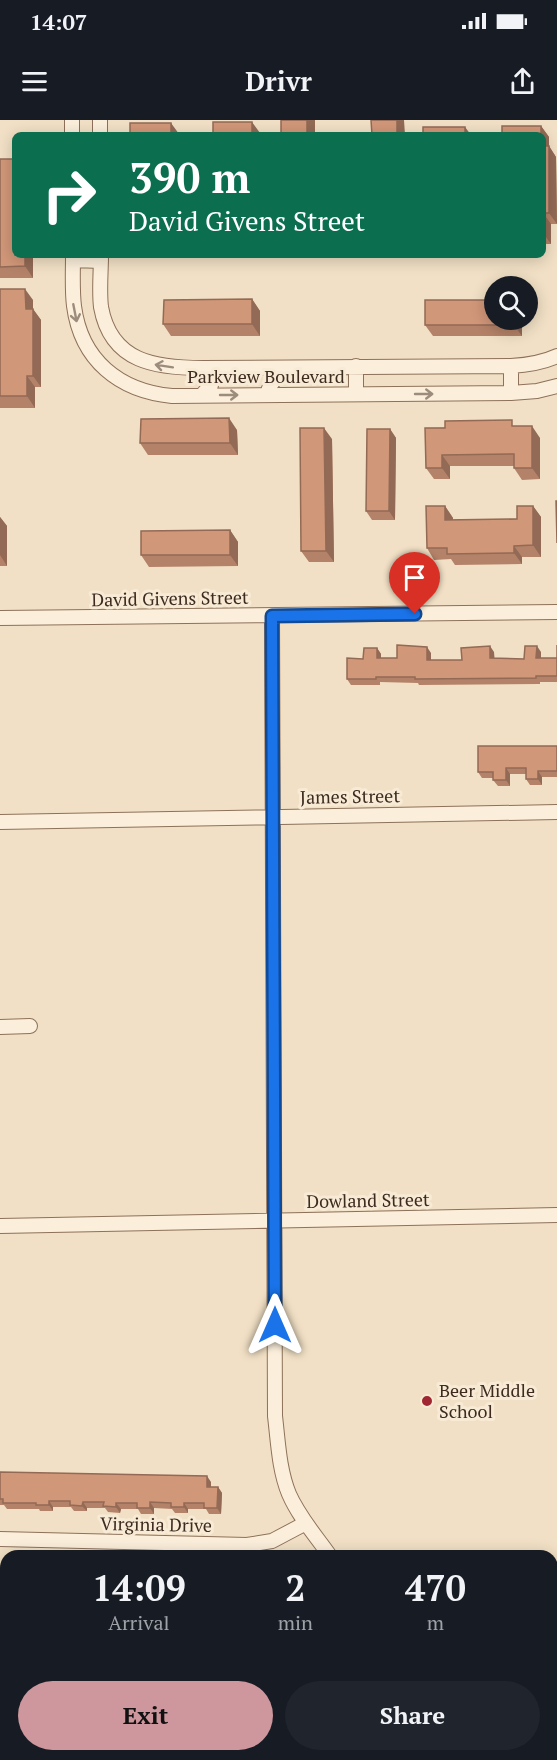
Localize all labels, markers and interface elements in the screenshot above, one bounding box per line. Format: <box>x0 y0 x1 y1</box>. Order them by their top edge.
text: 14:07 <box>30 7 87 36</box>
text: Drivr <box>245 63 312 99</box>
icon: menu <box>18 65 51 98</box>
icon: share <box>506 65 539 98</box>
text: 390 m <box>129 149 250 205</box>
icon: right <box>30 156 108 234</box>
text: David Givens Street <box>129 203 365 239</box>
map controls <box>484 276 538 330</box>
button: search <box>484 276 538 330</box>
one-way arrow <box>70 303 81 323</box>
one-way arrow <box>155 360 175 371</box>
street label: Parkview Boulevard <box>187 364 345 388</box>
one-way arrow <box>413 388 433 400</box>
one-way arrow <box>218 389 238 401</box>
pin <box>389 552 440 614</box>
icon: arrive <box>398 561 431 594</box>
street label: David Givens Street <box>91 585 249 611</box>
street label: James Street <box>300 783 401 809</box>
street label: Dowland Street <box>306 1187 430 1213</box>
position arrow <box>243 1293 307 1357</box>
place label: Beer Middle School <box>439 1378 535 1423</box>
marker: Beer Middle School <box>420 1394 434 1408</box>
street label: Virginia Drive <box>100 1511 212 1537</box>
text: 14:09 <box>92 1564 186 1611</box>
text: 2 <box>285 1564 306 1611</box>
text: 470 <box>405 1564 466 1611</box>
text: Arrival <box>108 1609 170 1636</box>
text: min <box>278 1609 313 1636</box>
text: m <box>427 1609 444 1636</box>
button: Exit <box>18 1681 273 1750</box>
button: Share <box>285 1681 540 1750</box>

